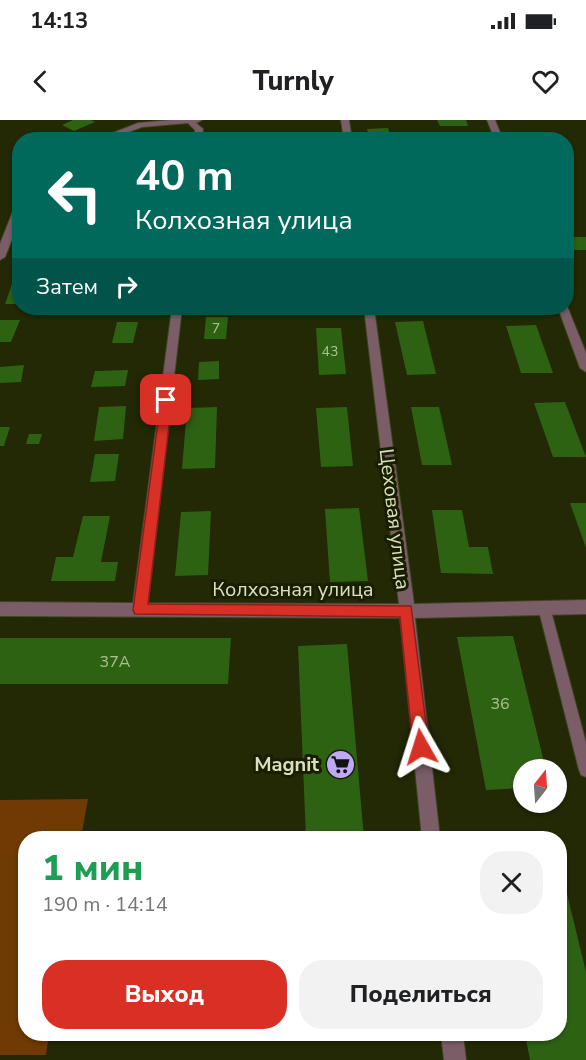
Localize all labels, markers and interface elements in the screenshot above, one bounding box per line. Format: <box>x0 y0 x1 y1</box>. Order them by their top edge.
text: 14:13 <box>30 6 88 36</box>
text: Turnly <box>252 63 334 100</box>
icon: back <box>24 65 57 98</box>
icon: heart <box>529 65 562 98</box>
text: 40 m <box>135 148 234 205</box>
icon: left <box>36 156 114 234</box>
text: Колхозная улица <box>135 202 353 239</box>
icon: right <box>110 270 143 303</box>
text: Затем <box>36 272 98 302</box>
house number: 7 <box>212 319 220 338</box>
house number: 43 <box>322 342 338 361</box>
pin <box>140 374 191 425</box>
icon: arrive <box>149 383 182 416</box>
street label: Цеховая улица <box>372 447 417 591</box>
street label: Колхозная улица <box>212 576 374 603</box>
house number: 37А <box>100 651 131 673</box>
house number: 36 <box>490 693 510 715</box>
position arrow <box>389 715 453 779</box>
supermarket icon: Magnit <box>324 748 356 780</box>
place label: Magnit <box>254 751 319 778</box>
north arrow <box>513 759 567 813</box>
map controls <box>513 759 567 813</box>
text: 1 мин <box>42 844 143 893</box>
button: close <box>480 851 543 914</box>
text: 190 m · 14:14 <box>42 891 168 918</box>
button: Выход <box>42 960 287 1029</box>
button: Поделиться <box>299 960 543 1029</box>

